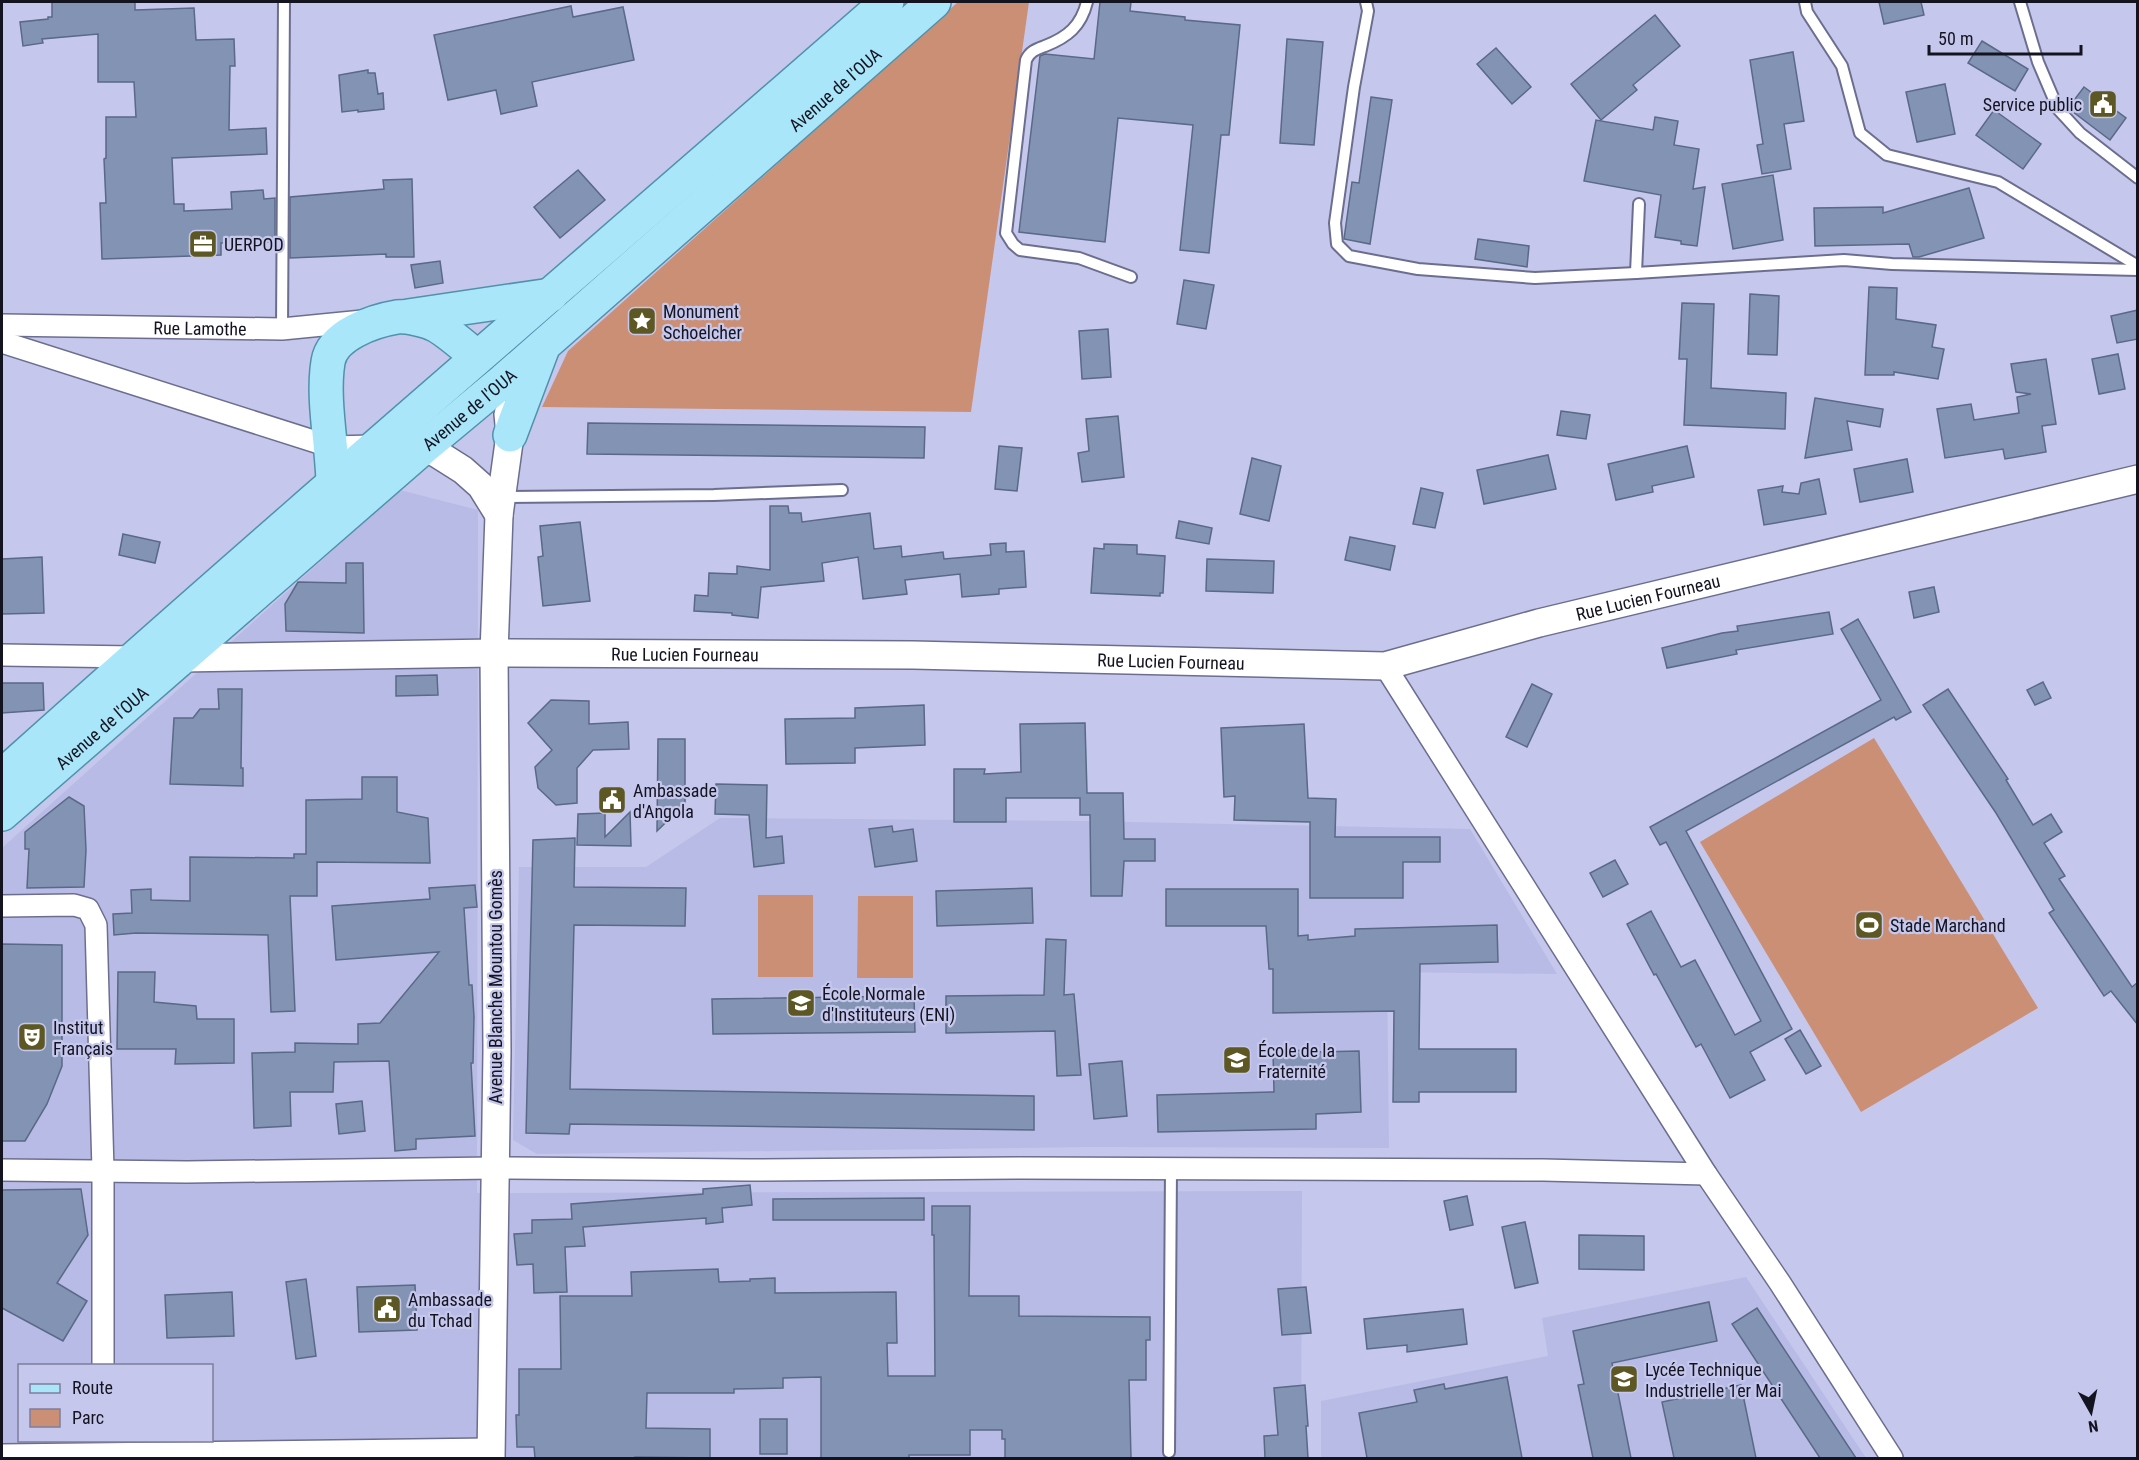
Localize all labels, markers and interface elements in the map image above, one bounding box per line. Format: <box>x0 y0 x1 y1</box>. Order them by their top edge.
scale bar <box>1929 18 2080 56</box>
text: 50 m <box>1938 28 1973 49</box>
street label: Avenue de l'OUA <box>784 43 886 135</box>
public building icon: Service public <box>2087 88 2119 120</box>
place label: Service public <box>1983 94 2082 115</box>
office icon: UERPOD <box>187 228 219 260</box>
place label: UERPOD <box>224 234 284 255</box>
place label: Monument Schoelcher <box>663 301 742 343</box>
place icon: Monument Schoelcher <box>626 305 658 337</box>
street label: Rue Lamothe <box>153 317 247 339</box>
street label: Avenue de l'OUA <box>418 364 521 454</box>
street label: Rue Lucien Fourneau <box>1574 569 1722 624</box>
street label: Rue Lucien Fourneau <box>611 643 759 665</box>
street label: Rue Lucien Fourneau <box>1097 649 1245 673</box>
street label: Avenue de l'OUA <box>51 681 153 773</box>
place label: Ambassade d'Angola <box>633 780 717 822</box>
public building icon: Ambassade d'Angola <box>596 784 628 816</box>
street label: Avenue Blanche Mountou Gomès <box>485 870 506 1104</box>
sports icon: Stade Marchand <box>1853 909 1885 941</box>
place label: Stade Marchand <box>1890 915 2006 936</box>
place label: École Normale d'Instituteurs (ENI) <box>822 983 955 1026</box>
school or university icon: École Normale d'Instituteurs (ENI) <box>785 987 817 1019</box>
place label: Institut Français <box>53 1017 113 1059</box>
theatre icon: Institut Français <box>16 1021 48 1053</box>
place label: École de la Fraternité <box>1258 1040 1335 1082</box>
school or university icon: École de la Fraternité <box>1221 1044 1253 1076</box>
place label: Ambassade du Tchad <box>408 1289 492 1331</box>
public building icon: Ambassade du Tchad <box>371 1293 403 1325</box>
place label: Lycée Technique Industrielle 1er Mai <box>1645 1359 1782 1401</box>
school or university icon: Lycée Technique Industrielle 1er Mai <box>1608 1363 1640 1395</box>
legend <box>18 1364 213 1442</box>
text: Route <box>72 1377 113 1398</box>
north arrow <box>2061 1382 2121 1442</box>
text: Parc <box>72 1407 104 1428</box>
text: N <box>2087 1416 2100 1436</box>

